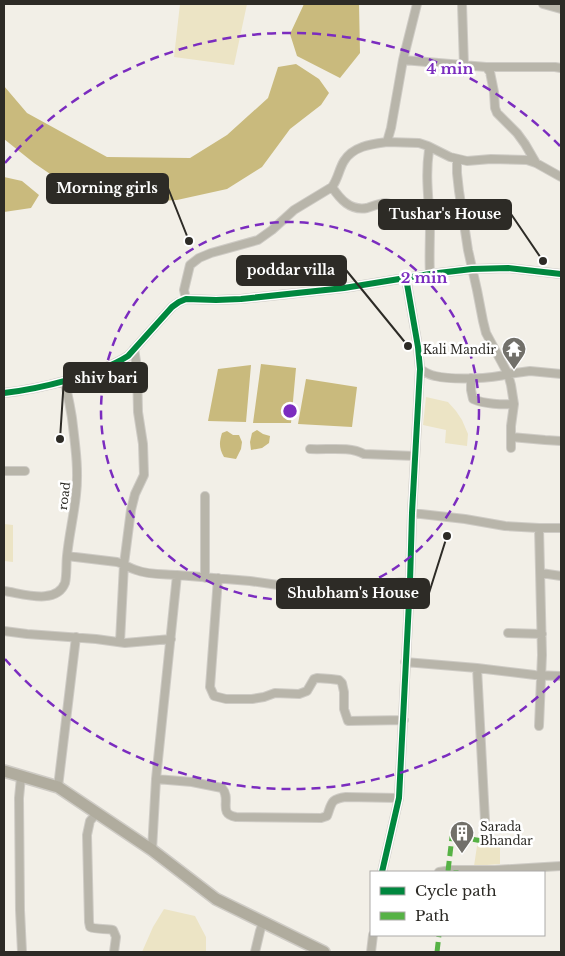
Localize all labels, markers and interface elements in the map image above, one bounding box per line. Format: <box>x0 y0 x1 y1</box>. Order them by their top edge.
text: 4 min <box>427 59 474 78</box>
callout: Morning girls <box>47 174 168 203</box>
text: Morning girls <box>56 179 158 197</box>
callout: Tushar's House <box>379 200 511 229</box>
text: Tushar's House <box>389 205 501 223</box>
callout: poddar villa <box>237 256 346 285</box>
text: poddar villa <box>247 261 335 279</box>
text: 2 min <box>401 268 447 287</box>
temple icon: Kali Mandir <box>501 336 527 370</box>
place label: Kali Mandir <box>423 342 496 357</box>
callout: shiv bari <box>64 363 147 392</box>
text: shiv bari <box>75 369 137 387</box>
centre of rings <box>281 402 299 420</box>
street label: road <box>55 481 73 511</box>
callout: Shubham's House <box>277 579 429 608</box>
text: Shubham's House <box>287 584 419 602</box>
place label: Sarada Bhandar <box>480 819 533 848</box>
building icon: Sarada Bhandar <box>449 820 475 854</box>
legend <box>370 871 545 936</box>
text: Cycle path <box>415 881 497 900</box>
text: Path <box>415 906 449 925</box>

